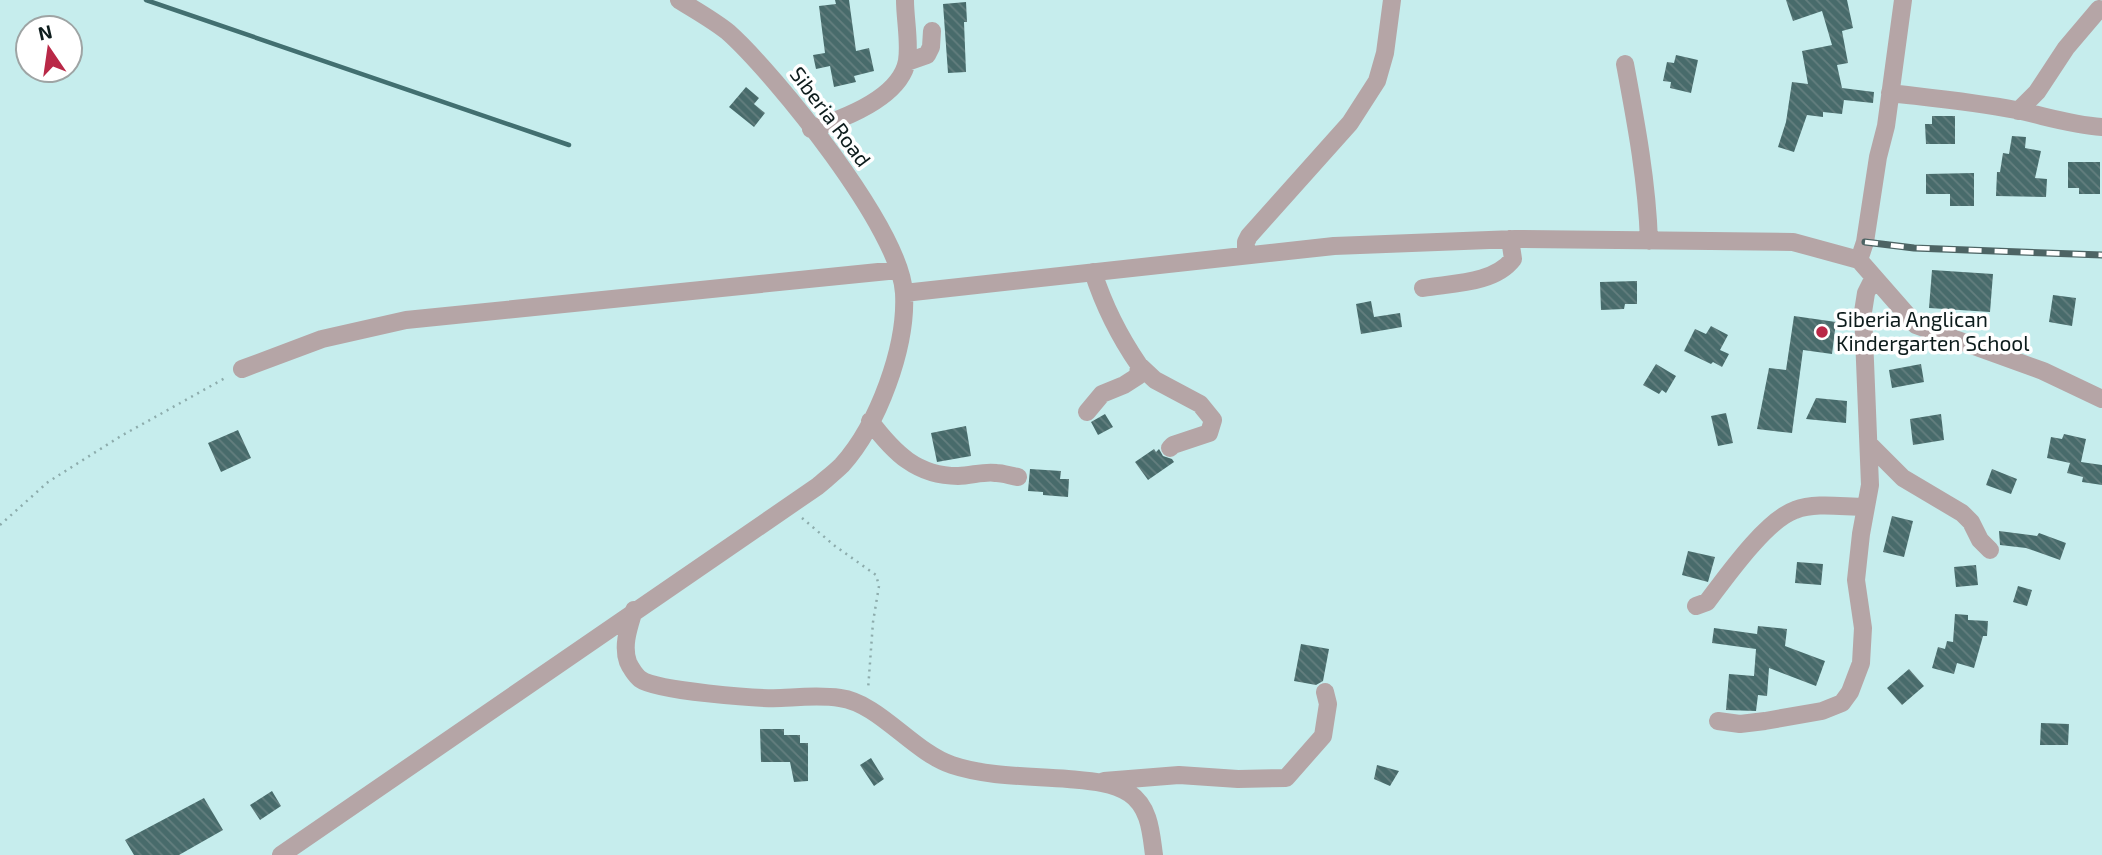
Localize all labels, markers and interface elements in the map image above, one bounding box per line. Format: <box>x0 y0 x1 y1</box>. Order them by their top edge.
north arrow <box>14 14 84 84</box>
text: N <box>36 19 54 45</box>
street label: Siberia Road <box>786 61 877 171</box>
place label: Siberia Anglican Kindergarten School <box>1836 306 2030 355</box>
marker: Siberia Anglican Kindergarten School <box>1814 324 1830 340</box>

